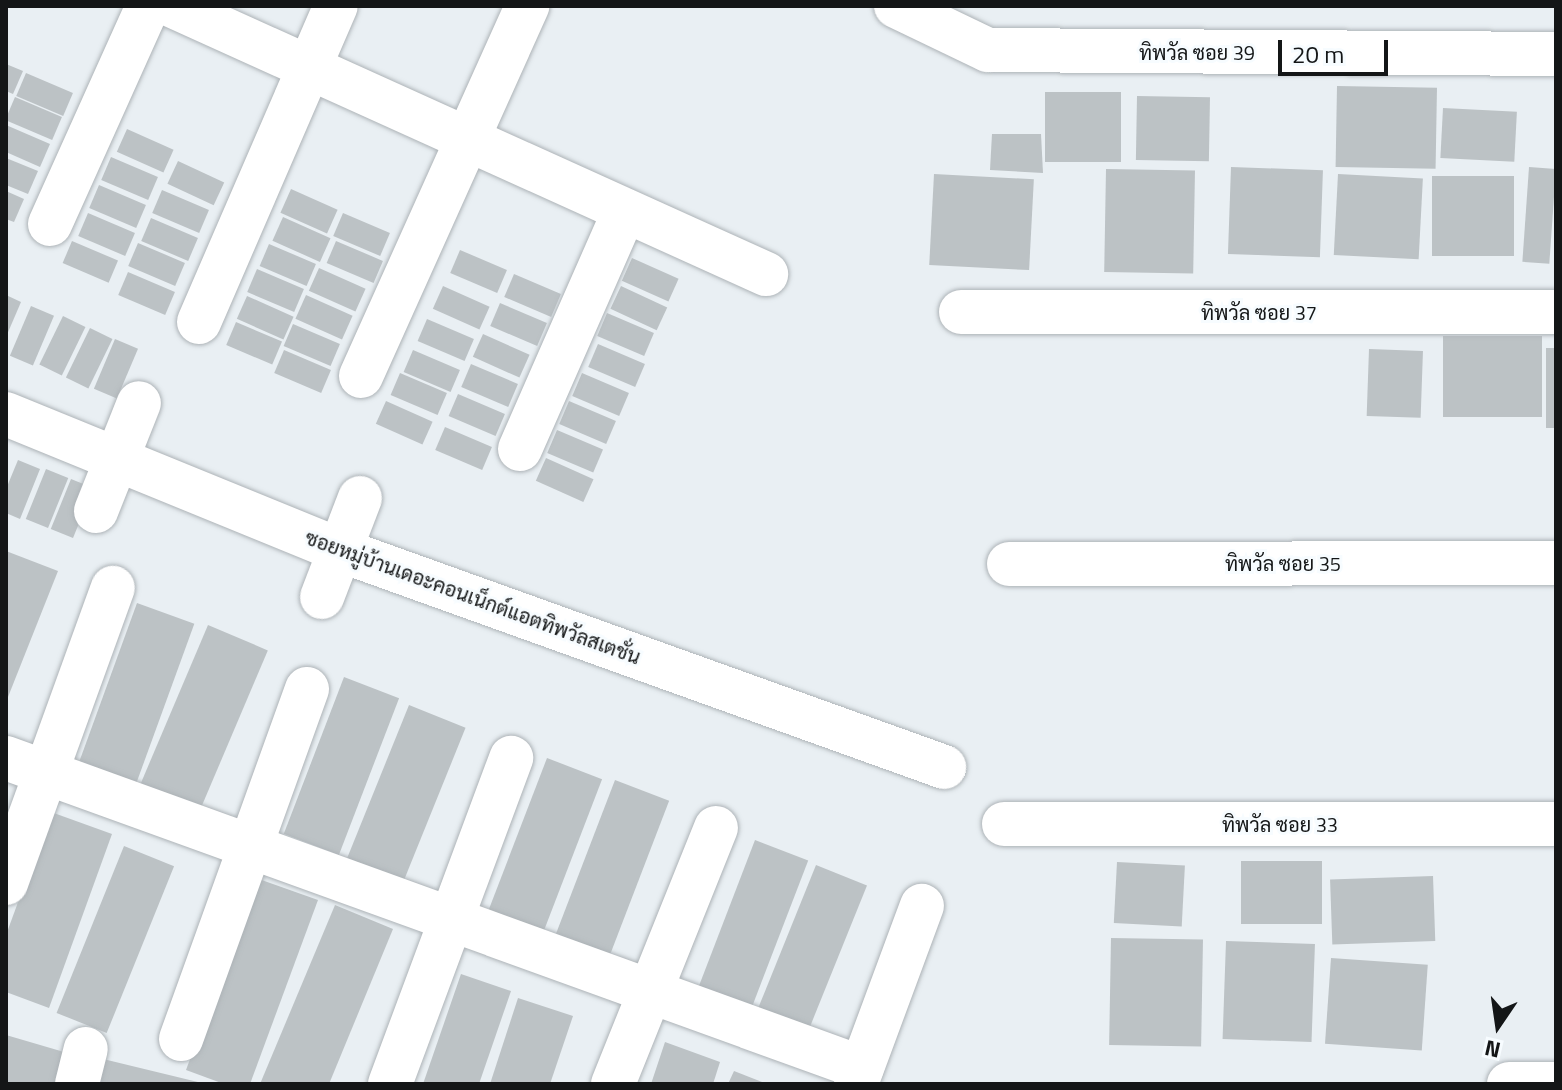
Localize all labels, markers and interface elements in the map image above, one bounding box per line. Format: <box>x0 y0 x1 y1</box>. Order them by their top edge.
scale bar <box>1282 24 1392 74</box>
text: 20 m <box>1292 36 1344 72</box>
street label: ทิพวัล ซอย 39 <box>1139 40 1255 64</box>
street label: ทิพวัล ซอย 37 <box>1201 300 1317 324</box>
street label: ซอยหมู่บ้านเดอะคอนเน็กต์แอตทิพวัลสเตชั่น <box>302 525 644 669</box>
street label: ทิพวัล ซอย 35 <box>1225 551 1341 575</box>
street label: ทิพวัล ซอย 33 <box>1222 812 1338 836</box>
north arrow <box>1458 986 1538 1066</box>
text: N <box>1481 1031 1504 1068</box>

